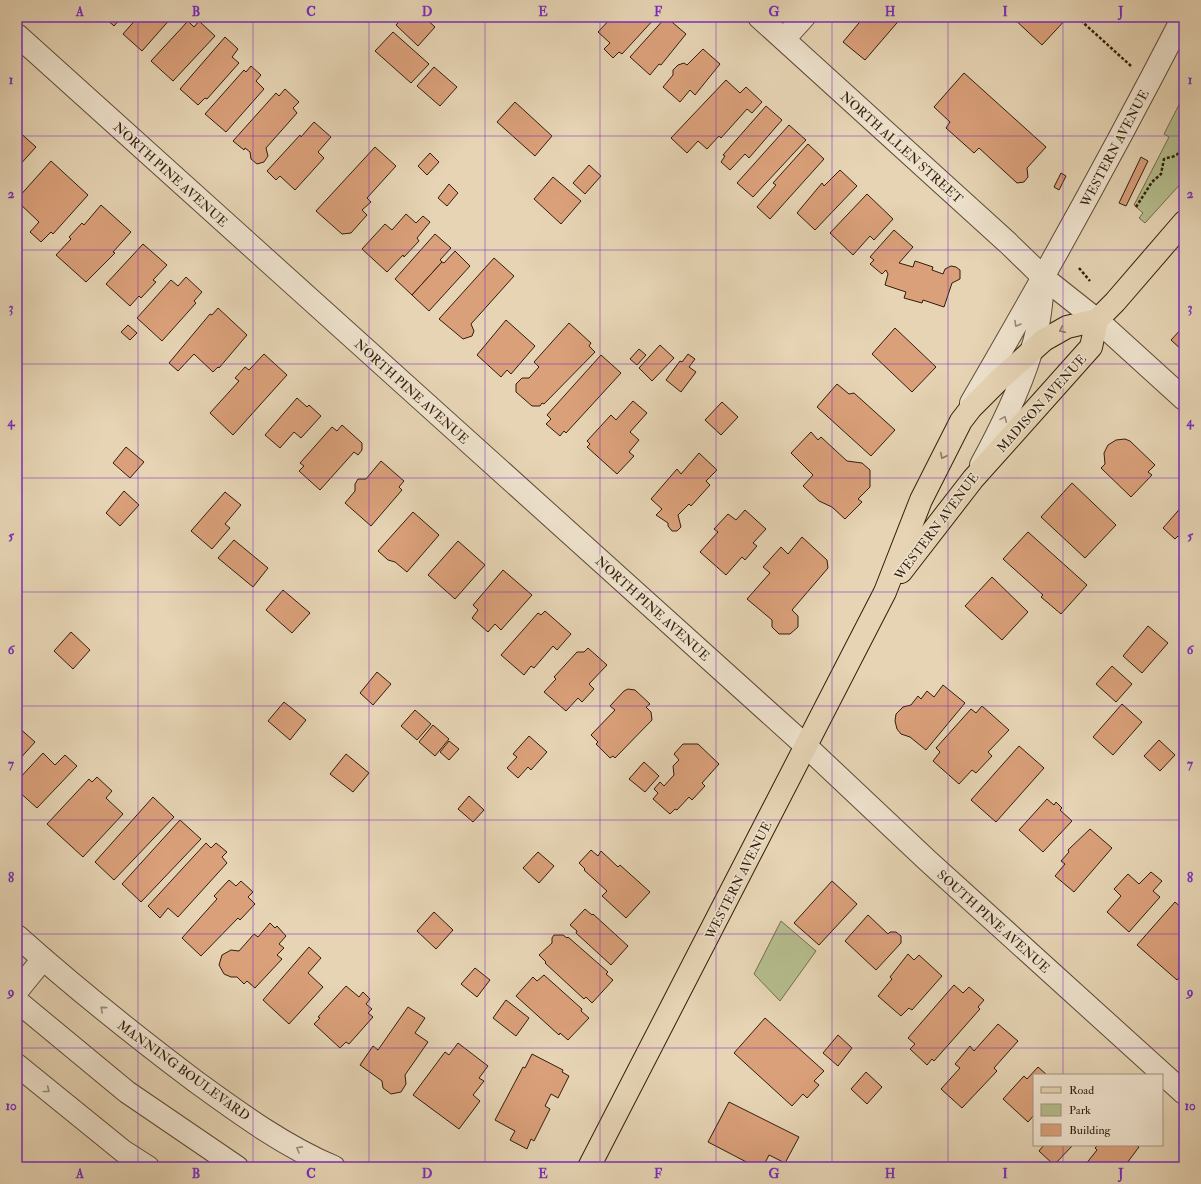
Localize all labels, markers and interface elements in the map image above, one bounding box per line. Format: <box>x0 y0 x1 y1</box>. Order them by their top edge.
text: A <box>75 4 85 20</box>
text: B <box>192 4 200 20</box>
text: C <box>306 4 316 20</box>
text: D <box>422 4 433 20</box>
text: E <box>538 4 548 20</box>
text: F <box>654 4 663 20</box>
text: G <box>769 4 780 20</box>
text: H <box>885 4 896 20</box>
text: I <box>1002 4 1008 20</box>
text: J <box>1117 4 1124 21</box>
text: 1 <box>9 72 14 88</box>
text: 1 <box>1188 72 1193 88</box>
street label: WESTERN AVENUE <box>1077 87 1153 211</box>
street label: NORTH ALLEN STREET <box>837 88 966 207</box>
street label: NORTH PINE AVENUE <box>110 119 231 230</box>
text: 2 <box>8 186 15 202</box>
text: 2 <box>1187 186 1194 202</box>
text: 3 <box>9 300 14 316</box>
text: 3 <box>1188 300 1193 316</box>
one-way arrow <box>1015 320 1022 327</box>
one-way arrow <box>1059 325 1067 333</box>
street label: NORTH PINE AVENUE <box>351 336 472 447</box>
street label: MADISON AVENUE <box>993 351 1090 456</box>
text: 4 <box>6 414 15 430</box>
text: 4 <box>1185 414 1194 430</box>
one-way arrow <box>999 416 1007 423</box>
one-way arrow <box>940 452 948 459</box>
street label: WESTERN AVENUE <box>891 470 982 584</box>
text: 5 <box>8 528 14 544</box>
text: 5 <box>1187 528 1193 544</box>
street label: NORTH PINE AVENUE <box>592 553 713 664</box>
text: 6 <box>8 642 16 658</box>
text: 6 <box>1187 642 1195 658</box>
text: 7 <box>8 756 15 772</box>
text: 7 <box>1187 756 1194 772</box>
street label: WESTERN AVENUE <box>702 819 776 943</box>
street label: SOUTH PINE AVENUE <box>934 867 1053 977</box>
text: 8 <box>8 870 14 886</box>
text: 8 <box>1187 870 1193 886</box>
text: 9 <box>6 984 15 1000</box>
text: 9 <box>1185 984 1194 1000</box>
one-way arrow <box>100 1007 107 1014</box>
street label: MANNING BOULEVARD <box>114 1017 253 1124</box>
legend <box>1033 1074 1163 1146</box>
text: Road <box>1069 1083 1094 1098</box>
one-way arrow <box>43 1085 50 1092</box>
text: 10 <box>5 1098 17 1114</box>
text: 10 <box>1184 1098 1196 1114</box>
text: Park <box>1069 1103 1091 1118</box>
text: Building <box>1069 1123 1112 1138</box>
one-way arrow <box>296 1147 303 1154</box>
text: A <box>75 1166 85 1182</box>
text: B <box>192 1166 200 1182</box>
text: C <box>306 1166 316 1182</box>
text: D <box>422 1166 433 1182</box>
text: E <box>538 1166 548 1182</box>
text: F <box>654 1166 663 1182</box>
text: G <box>769 1166 780 1182</box>
text: H <box>885 1166 896 1182</box>
text: I <box>1002 1166 1008 1182</box>
text: J <box>1117 1166 1124 1183</box>

